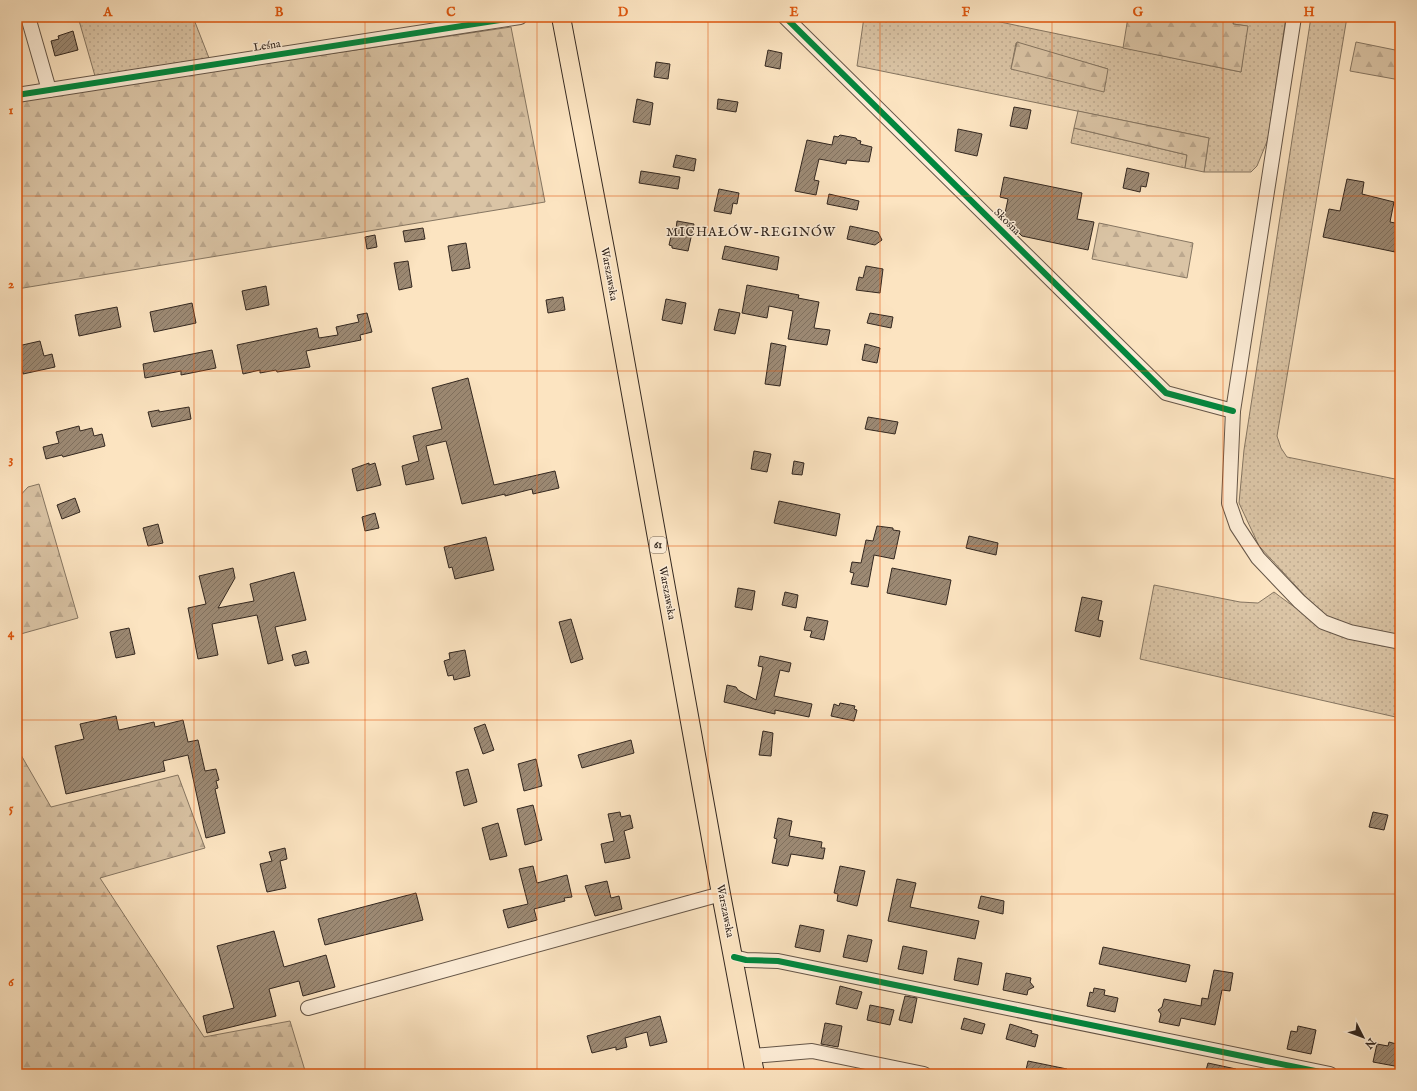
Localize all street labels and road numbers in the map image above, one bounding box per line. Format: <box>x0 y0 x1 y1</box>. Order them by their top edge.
street label: Leśna <box>252 37 282 55</box>
street label: Skośna <box>991 206 1023 238</box>
street label: Warszawska <box>597 246 621 302</box>
road number: 61 <box>650 537 666 553</box>
street label: Warszawska <box>655 565 679 621</box>
street label: Warszawska <box>713 883 737 939</box>

